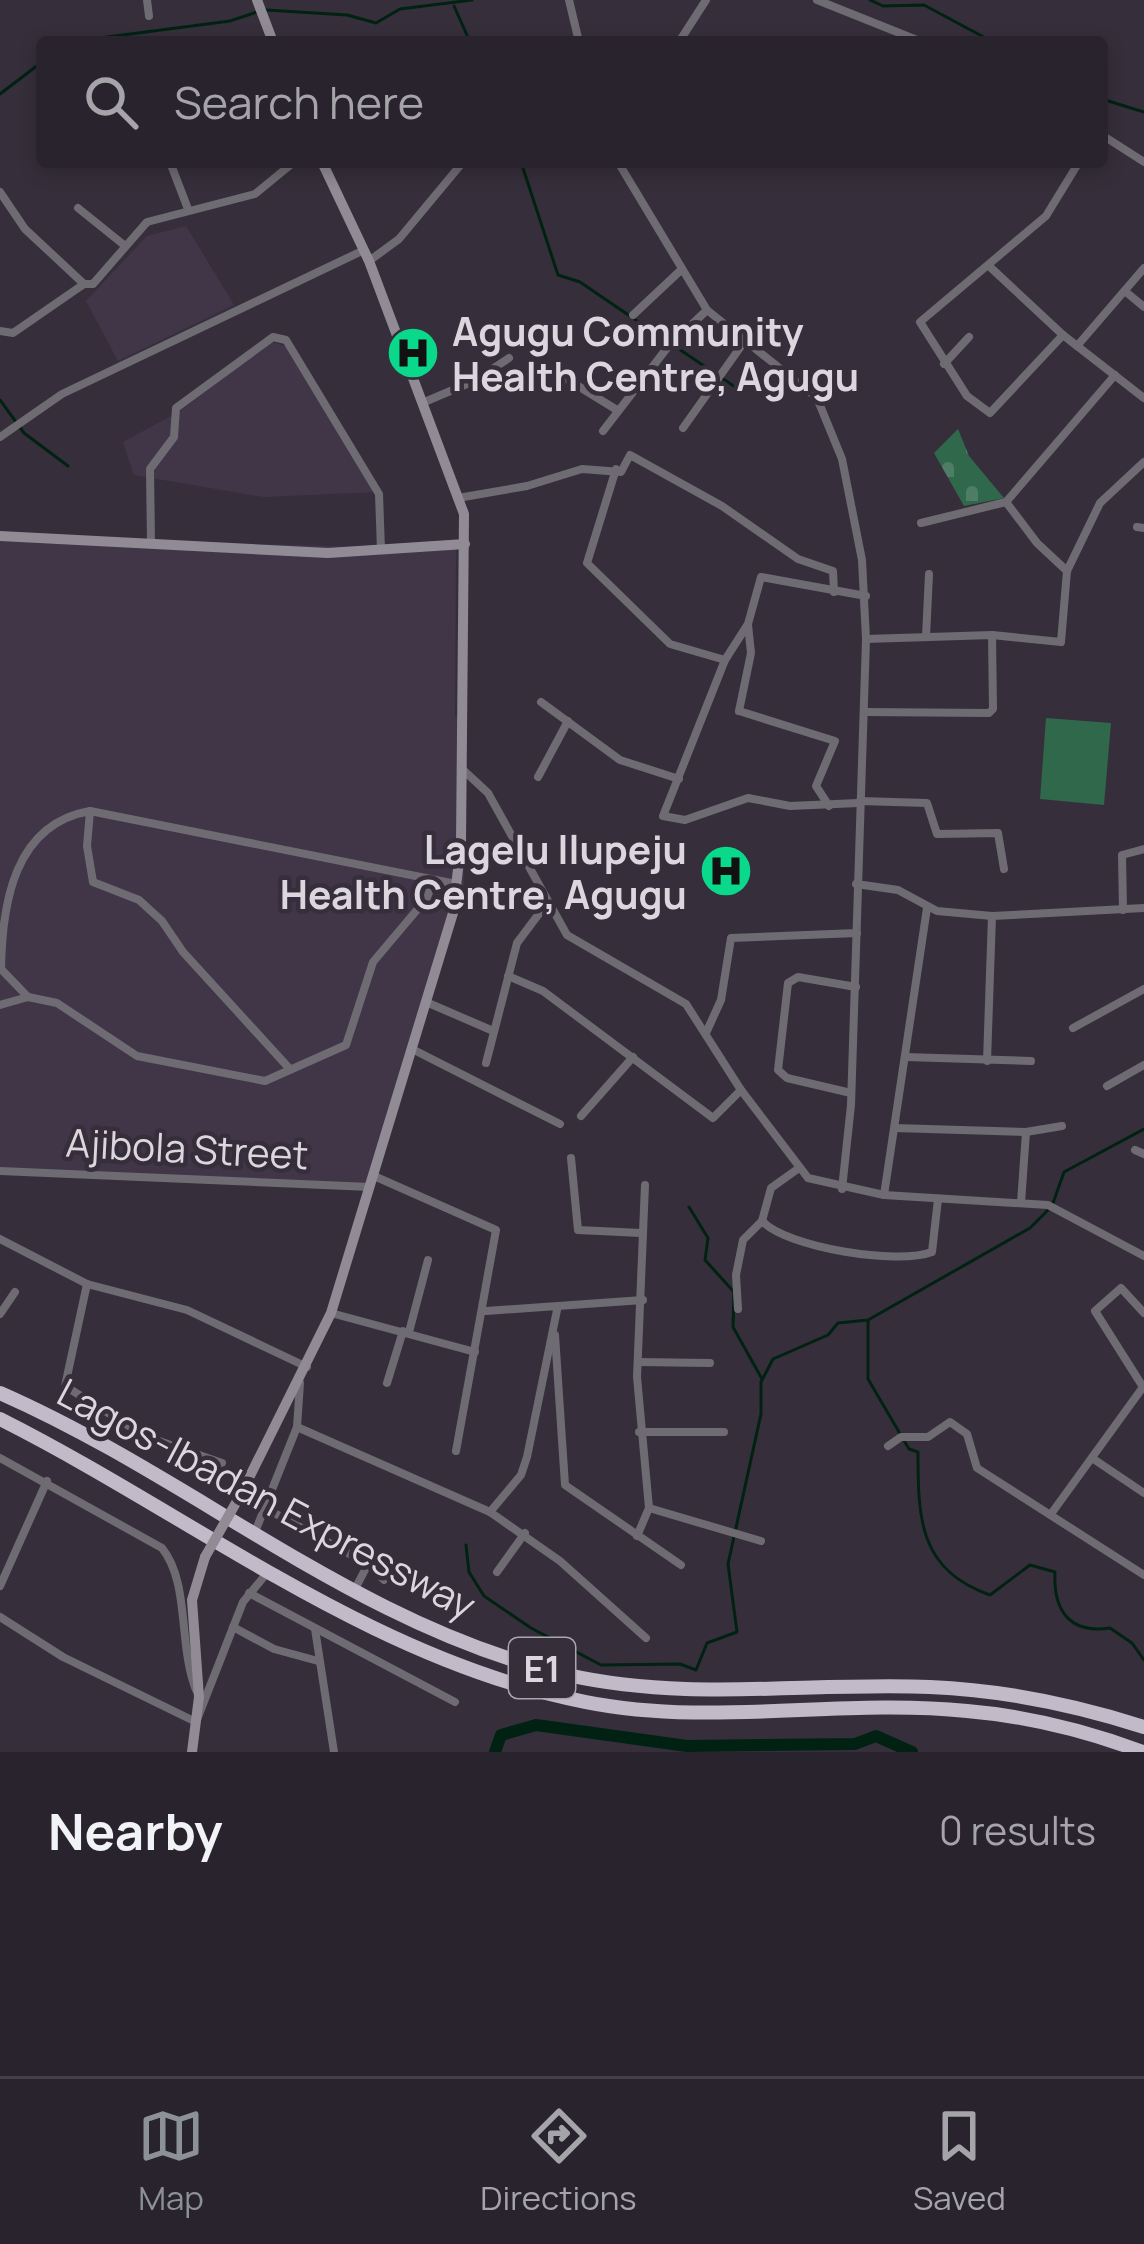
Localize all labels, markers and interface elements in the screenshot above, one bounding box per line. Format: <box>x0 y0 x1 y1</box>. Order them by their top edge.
search box <box>36 36 1108 168</box>
icon: search <box>78 69 144 135</box>
text: Search here <box>174 71 424 133</box>
place label: Agugu Community Health Centre, Agugu <box>452 304 859 403</box>
hospital icon: Agugu Community Health Centre, Agugu <box>385 325 441 381</box>
place label: Lagelu Ilupeju Health Centre, Agugu <box>280 822 687 921</box>
hospital icon: Lagelu Ilupeju Health Centre, Agugu <box>698 843 754 899</box>
street label: Ajibola Street <box>64 1115 310 1181</box>
street label: Lagos-Ibadan Expressway <box>48 1365 486 1631</box>
road number: E1 <box>509 1638 575 1698</box>
text: Nearby <box>48 1796 223 1865</box>
text: 0 results <box>939 1803 1096 1857</box>
tab: Map <box>138 2103 204 2220</box>
tab: Directions <box>480 2103 637 2220</box>
tab: Saved <box>913 2103 1006 2220</box>

